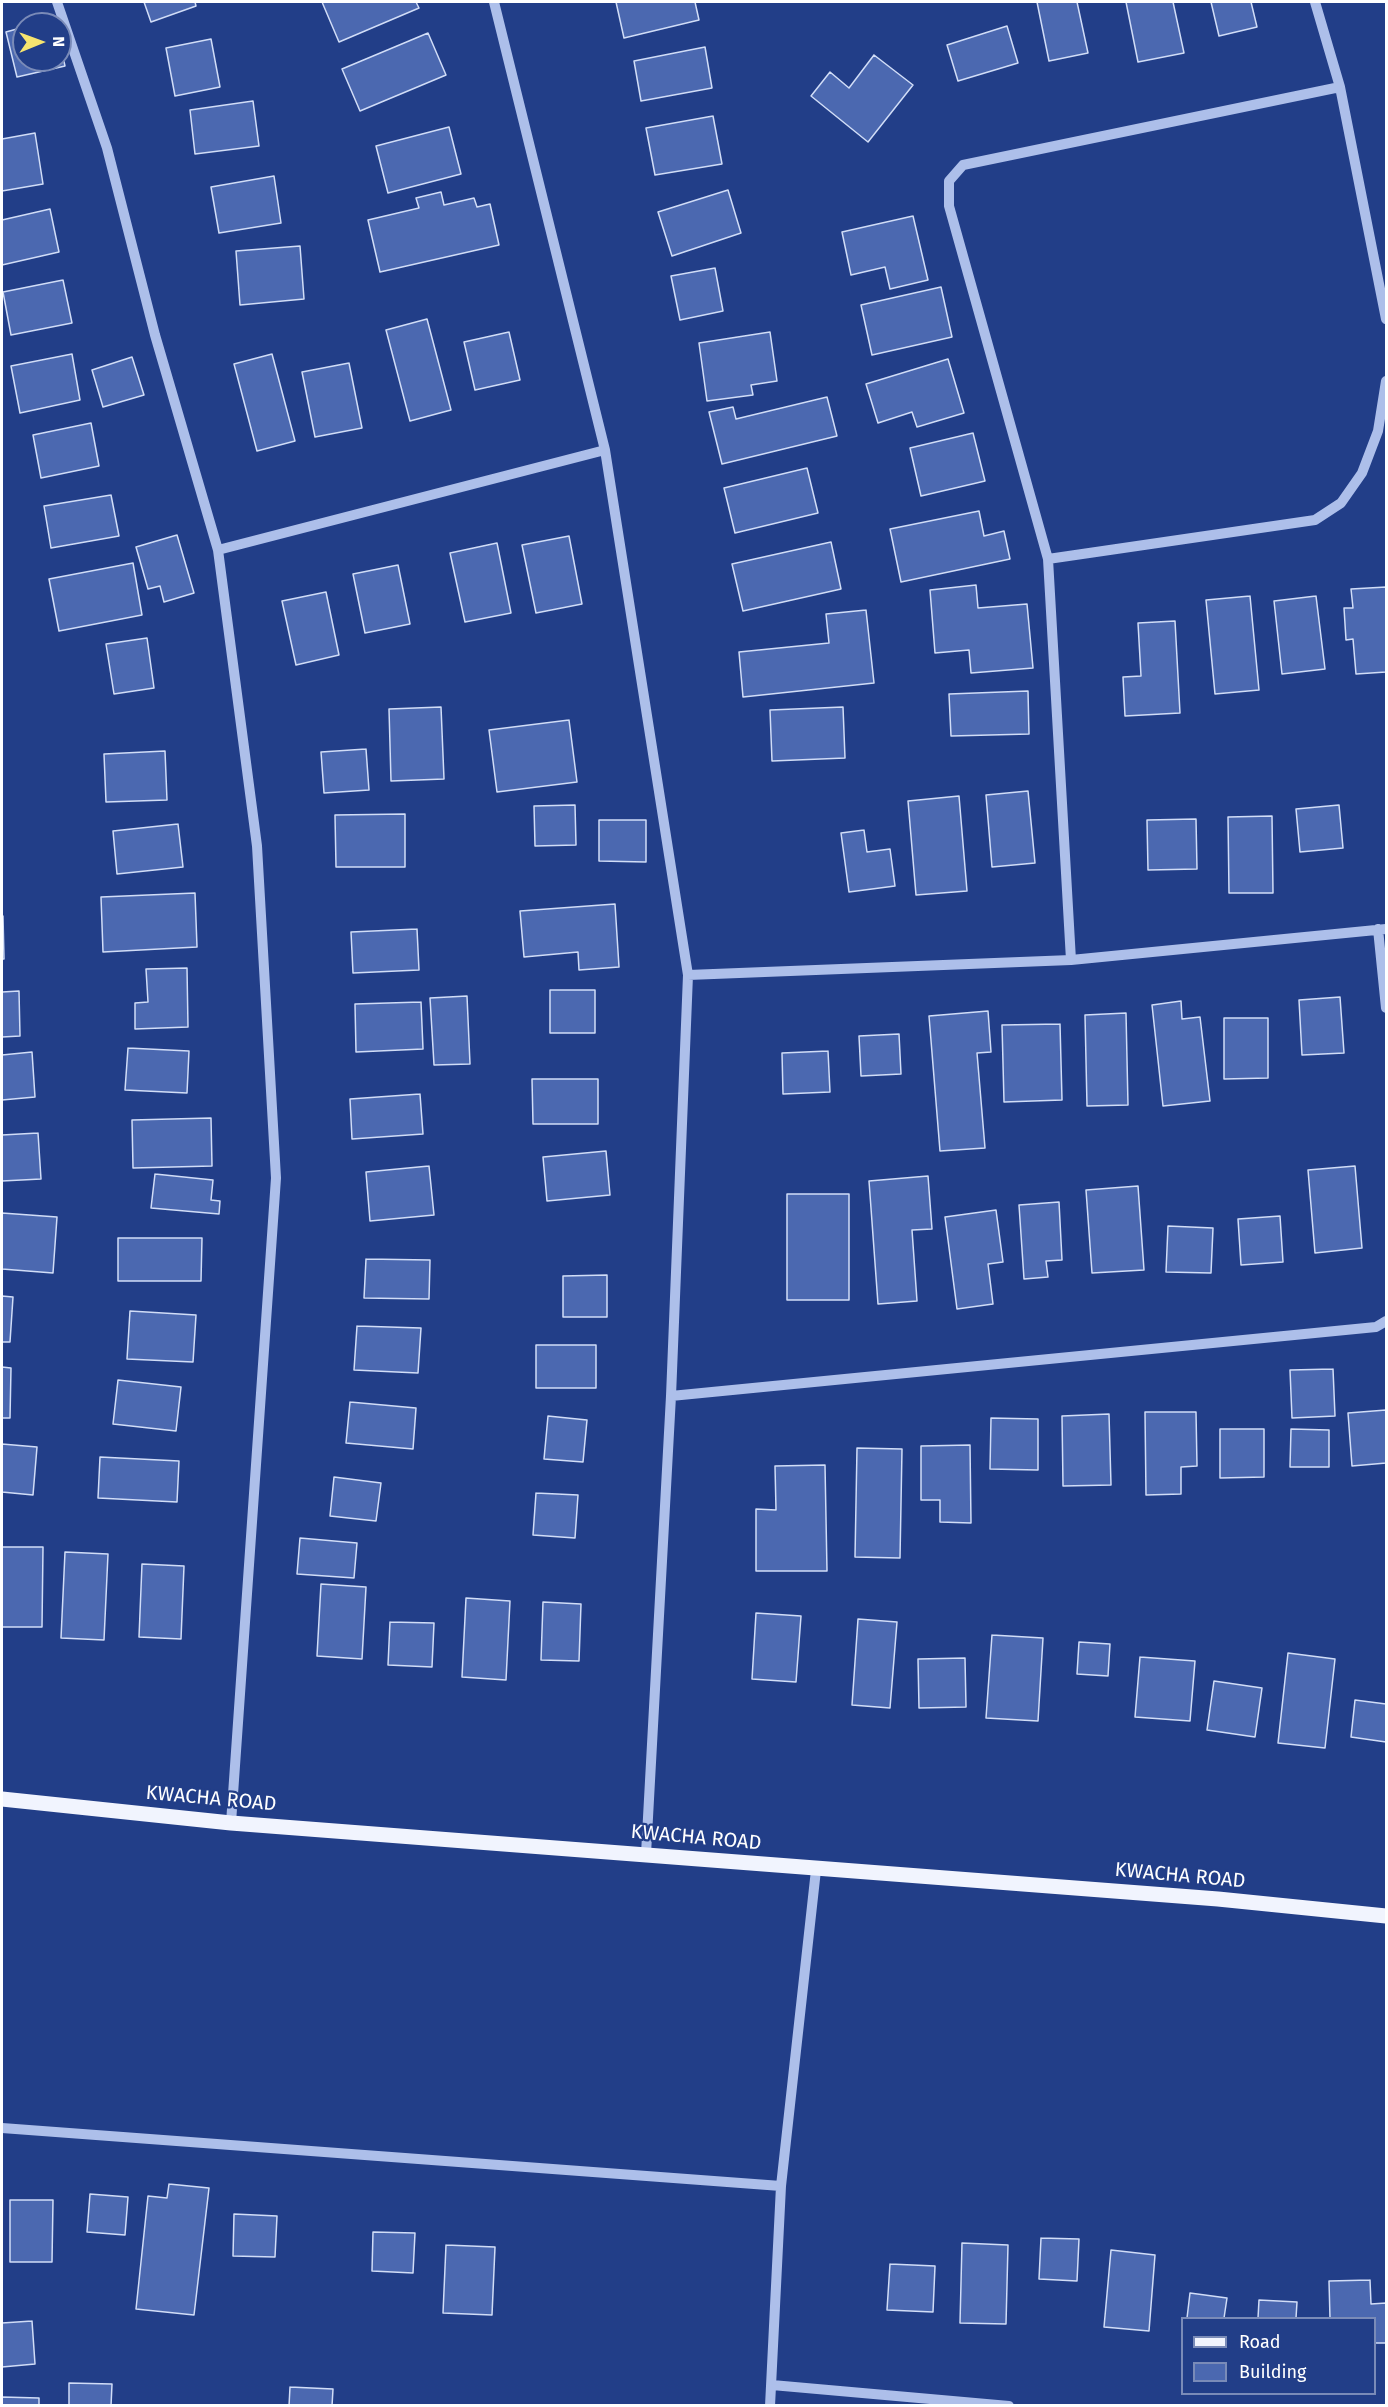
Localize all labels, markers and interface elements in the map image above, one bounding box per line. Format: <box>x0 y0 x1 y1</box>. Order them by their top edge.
north arrow <box>12 12 72 72</box>
text: N <box>49 36 68 47</box>
street label: KWACHA ROAD <box>145 1781 277 1817</box>
street label: KWACHA ROAD <box>630 1820 762 1856</box>
street label: KWACHA ROAD <box>1114 1858 1246 1894</box>
legend <box>1181 2317 1376 2395</box>
text: Road <box>1239 2331 1281 2353</box>
text: Building <box>1239 2361 1306 2383</box>

